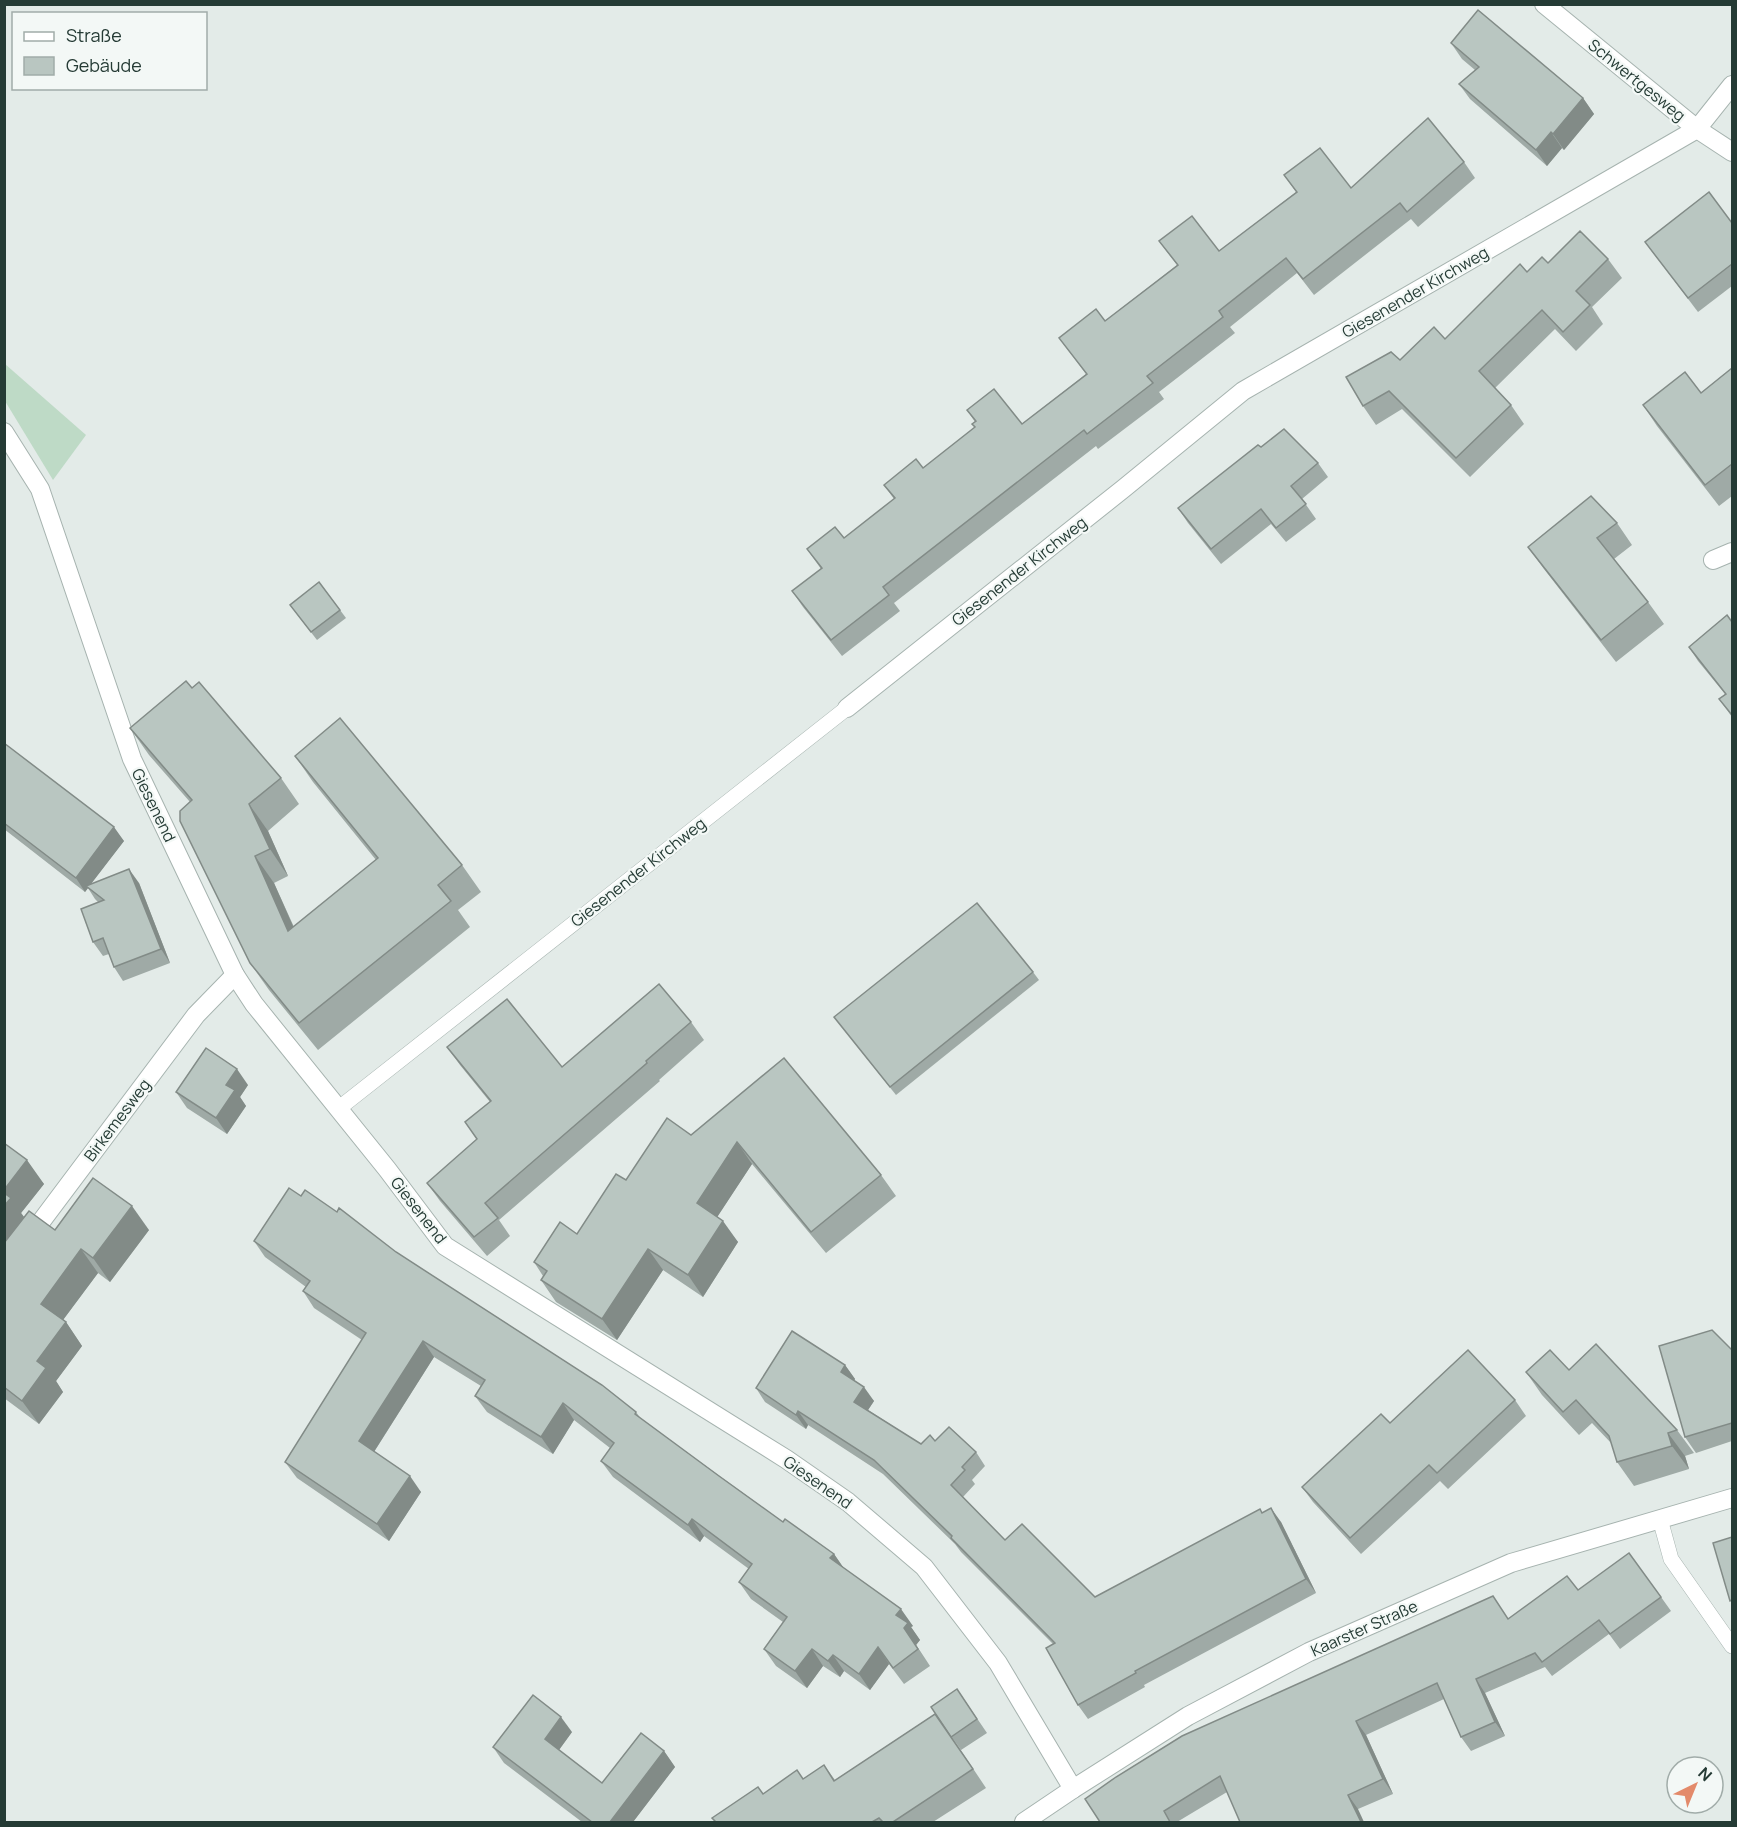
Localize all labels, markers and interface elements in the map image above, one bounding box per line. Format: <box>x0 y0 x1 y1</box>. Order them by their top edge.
legend <box>12 12 207 90</box>
text: Straße <box>66 23 122 47</box>
street label: Schwertgesweg <box>1584 34 1690 126</box>
text: Gebäude <box>66 53 142 77</box>
street label: Giesenender Kirchweg <box>1338 241 1492 343</box>
street label: Giesenender Kirchweg <box>947 511 1091 631</box>
street label: Giesenend <box>127 765 181 845</box>
street label: Giesenender Kirchweg <box>566 812 710 932</box>
street label: Birkemesweg <box>79 1074 155 1166</box>
street label: Giesenend <box>386 1172 452 1248</box>
street label: Giesenend <box>779 1450 857 1514</box>
street label: Kaarster Straße <box>1307 1595 1421 1661</box>
north arrow <box>1665 1755 1725 1815</box>
text: N <box>1694 1762 1717 1786</box>

